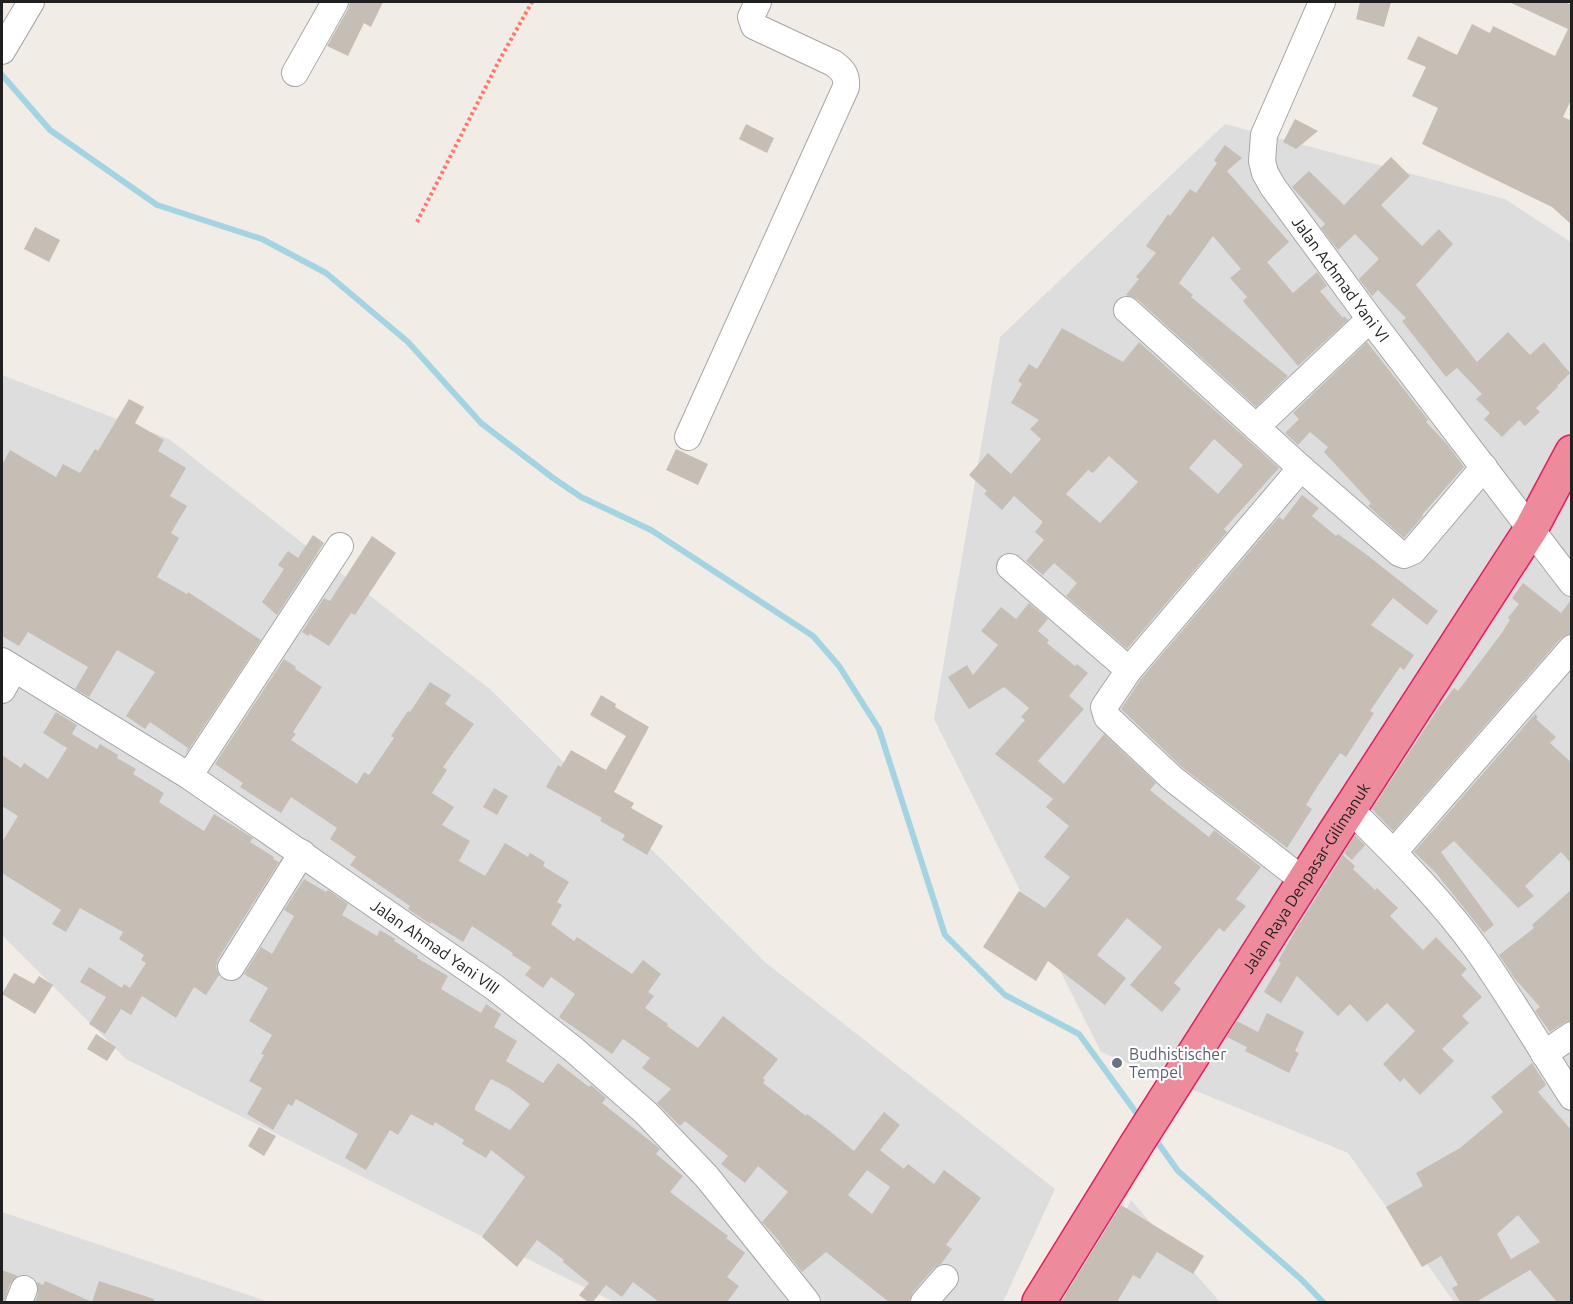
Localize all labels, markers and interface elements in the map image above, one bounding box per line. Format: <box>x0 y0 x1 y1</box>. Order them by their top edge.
street label: Jalan Achmad Yani VI <box>1289 213 1393 345</box>
street label: Jalan Raya Denpasar-Gilimanuk <box>1238 779 1373 977</box>
street label: Jalan Ahmad Yani VIII <box>368 896 503 997</box>
place label: Budhistischer Tempel <box>1129 1045 1226 1081</box>
marker: Budhistischer Tempel <box>1110 1056 1124 1070</box>

